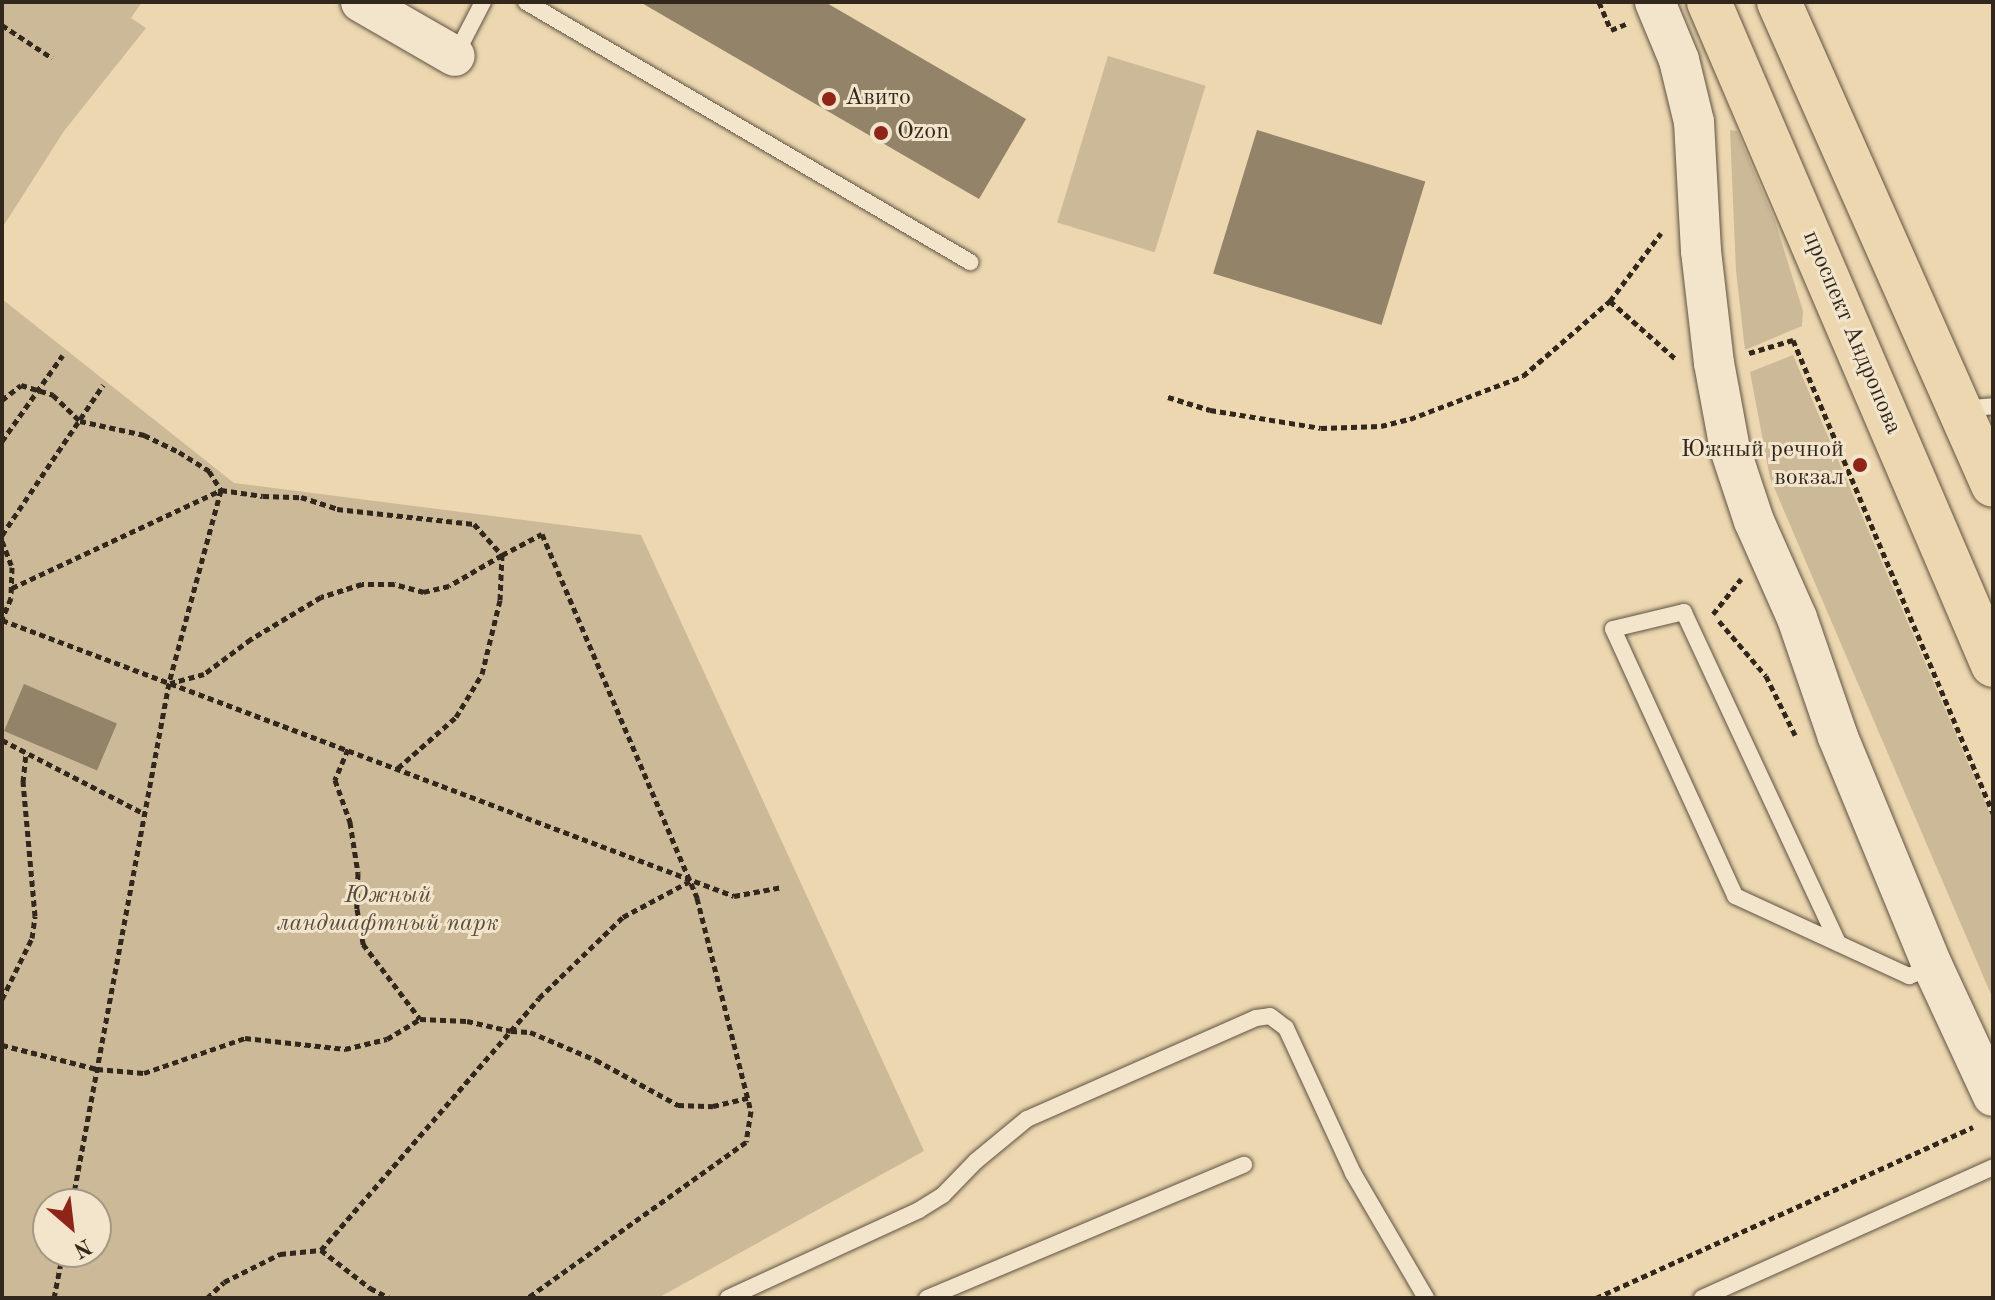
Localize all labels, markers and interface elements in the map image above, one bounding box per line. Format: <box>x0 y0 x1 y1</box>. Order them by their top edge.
place label: Авито <box>845 85 911 113</box>
marker: Авито <box>820 90 838 108</box>
place label: Ozon <box>897 119 949 147</box>
marker: Ozon <box>872 124 890 142</box>
street label: проспект Андропова <box>1795 227 1907 439</box>
place label: Южный речной вокзал <box>1681 437 1844 493</box>
marker: Южный речной вокзал <box>1851 456 1869 474</box>
park label: Южный ландшафтный парк <box>277 883 499 939</box>
north arrow <box>32 1188 112 1268</box>
text: N <box>70 1234 95 1261</box>

